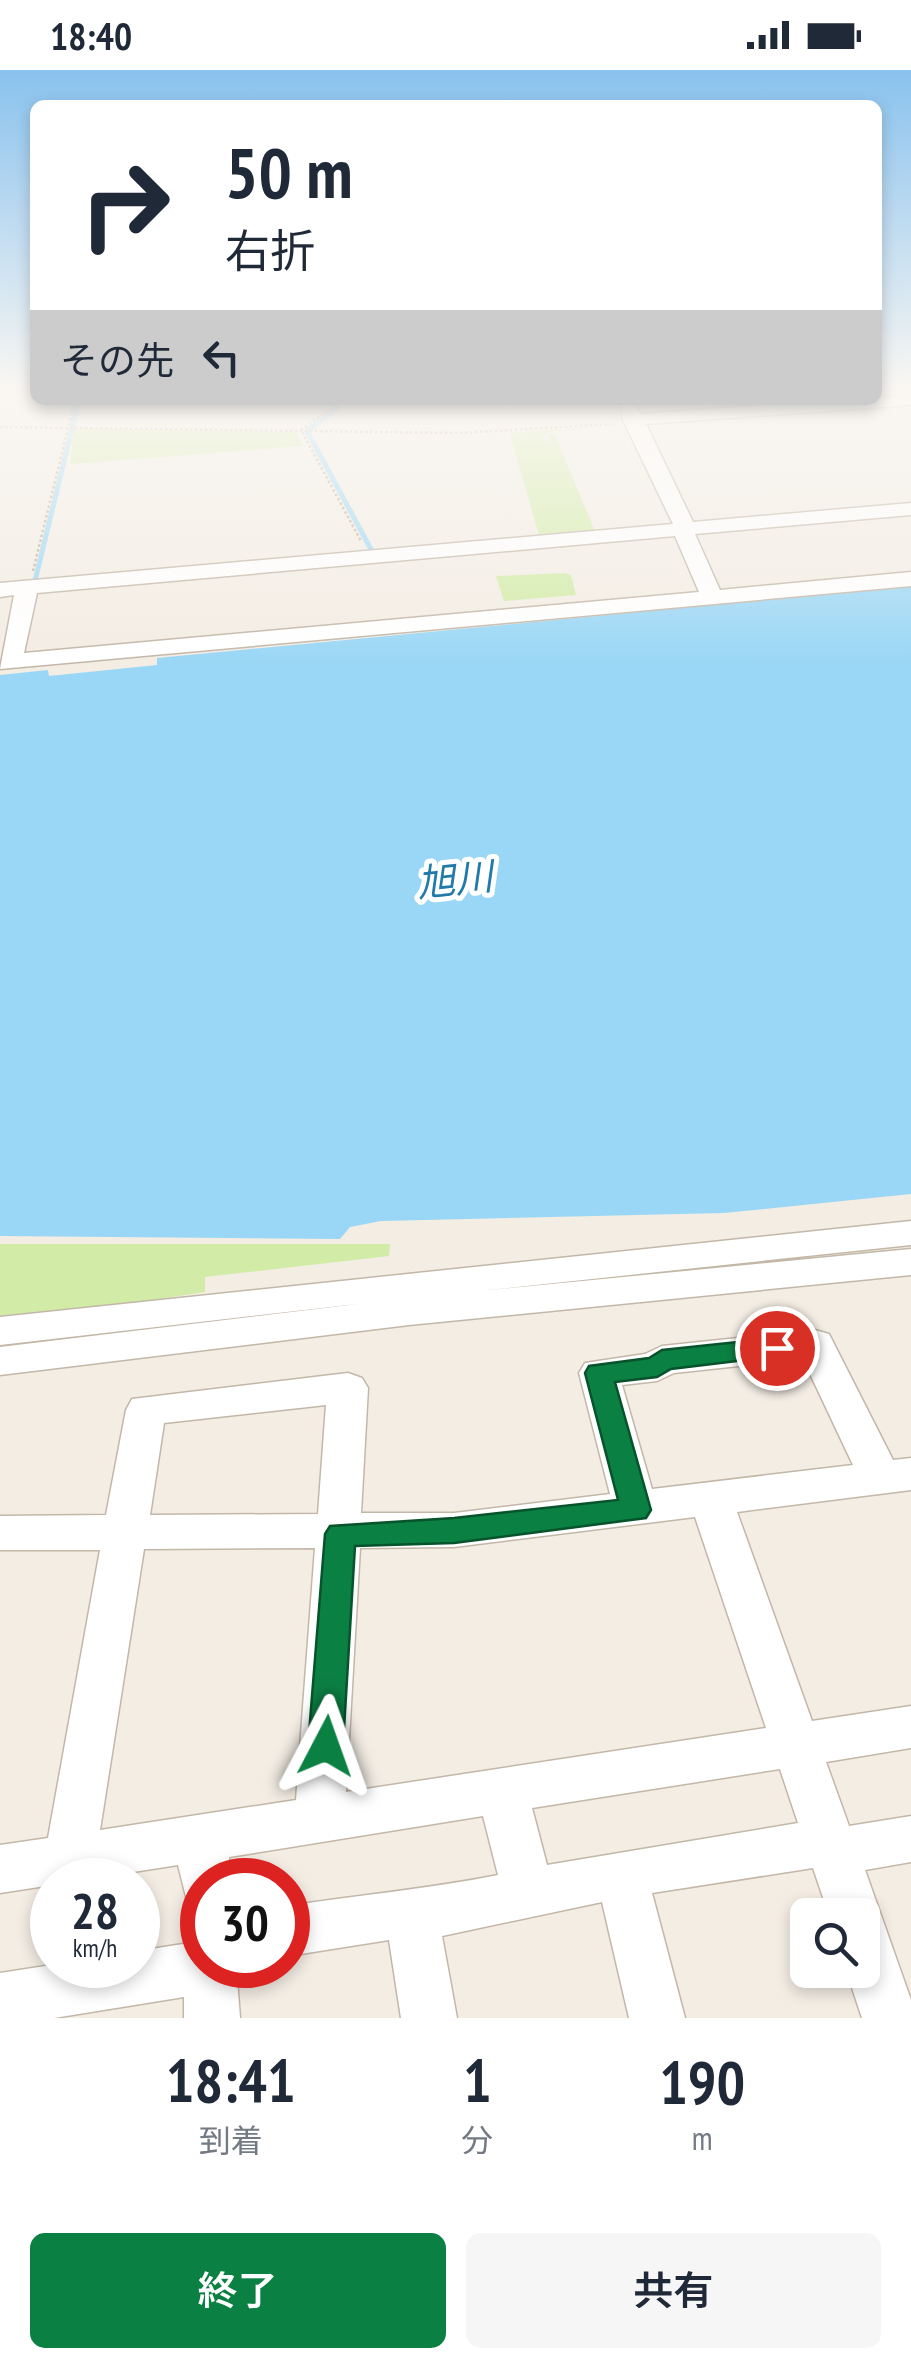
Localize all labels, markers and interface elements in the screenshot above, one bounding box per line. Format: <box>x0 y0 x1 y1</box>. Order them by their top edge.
text: 18:40 <box>50 11 132 60</box>
text: 50 m <box>225 127 353 217</box>
icon: right <box>60 140 190 270</box>
text: 右折 <box>225 221 315 279</box>
icon: left <box>194 330 249 385</box>
text: その先 <box>60 335 174 384</box>
water label: 旭川 <box>414 850 499 907</box>
pin <box>735 1306 820 1391</box>
icon: arrive <box>750 1321 805 1376</box>
position arrow <box>274 1694 378 1798</box>
speed limit sign: 30 <box>180 1858 310 1988</box>
text: 28 <box>71 1878 119 1943</box>
map controls <box>790 1898 880 1988</box>
button: search <box>790 1898 880 1988</box>
text: km/h <box>73 1932 117 1964</box>
text: 18:41 <box>166 2041 296 2119</box>
text: 1 <box>463 2041 492 2119</box>
text: 190 <box>659 2043 745 2121</box>
text: m <box>692 2117 713 2159</box>
text: 到着 <box>199 2119 263 2161</box>
text: 分 <box>461 2119 493 2161</box>
button: 終了 <box>30 2233 446 2348</box>
button: 共有 <box>466 2233 881 2348</box>

